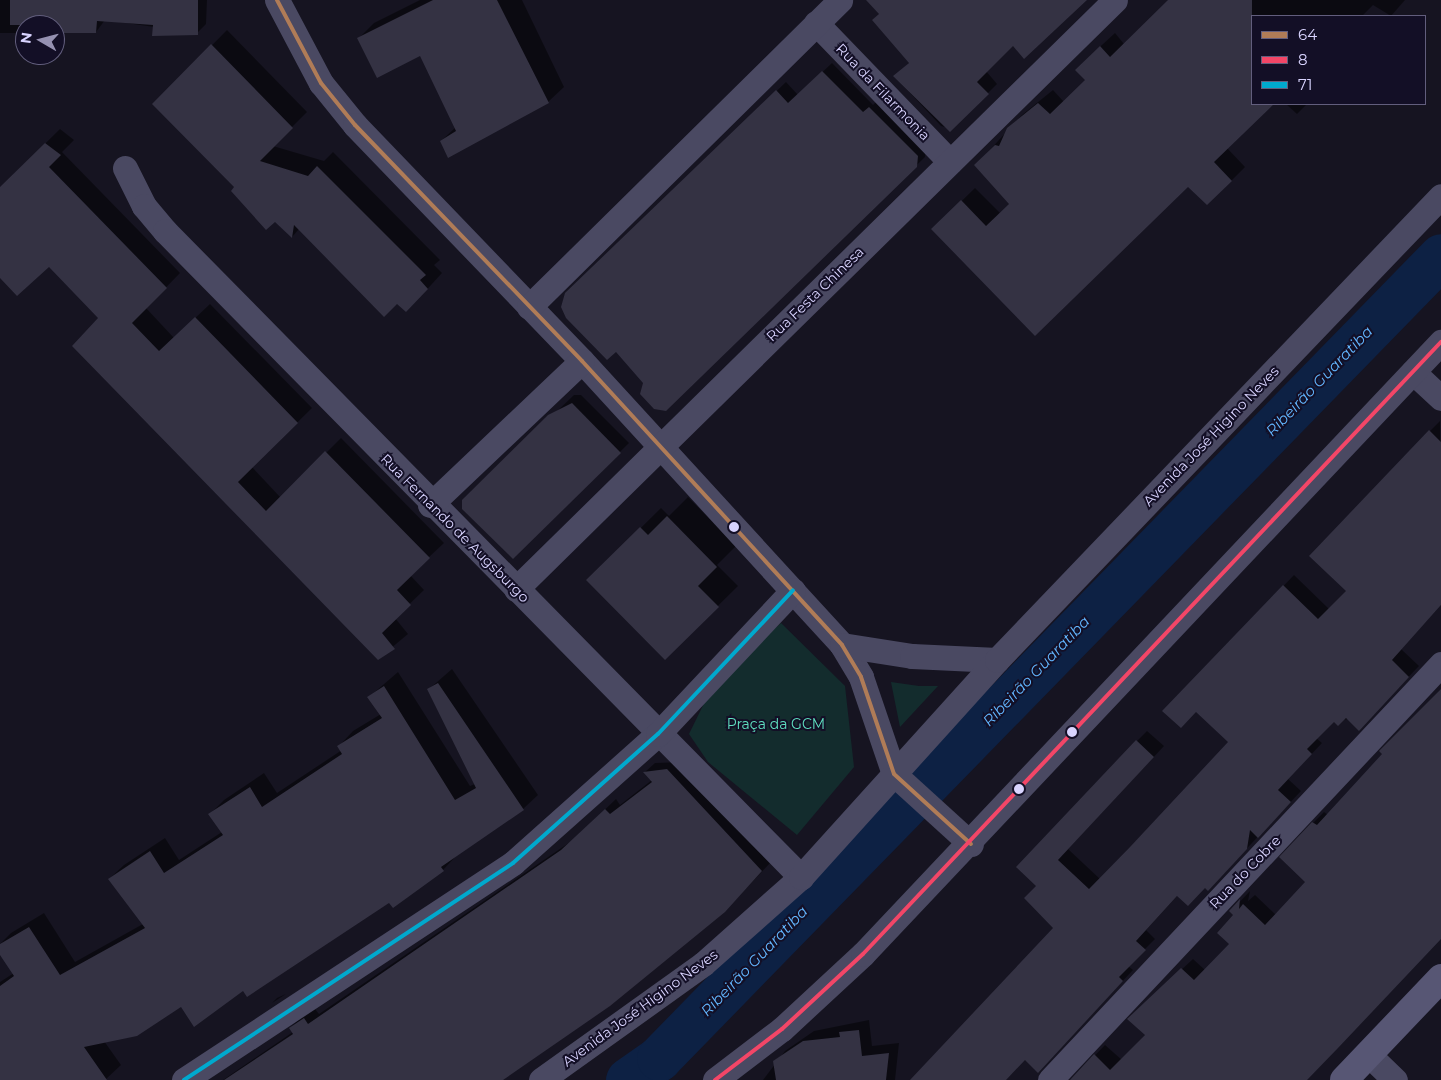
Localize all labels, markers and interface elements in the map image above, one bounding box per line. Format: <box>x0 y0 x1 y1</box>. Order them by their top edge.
north arrow <box>15 15 65 65</box>
legend <box>1251 15 1426 105</box>
text: 64 <box>1298 25 1317 44</box>
text: N <box>16 31 36 45</box>
street label: Rua da Filarmonia <box>832 40 934 144</box>
text: 8 <box>1298 50 1308 69</box>
text: 71 <box>1298 75 1312 94</box>
street label: Rua Festa Chinesa <box>763 243 867 345</box>
water label: Ribeirão Guaratiba <box>1262 322 1376 440</box>
street label: Avenida José Higino Neves <box>1140 363 1282 509</box>
street label: Rua Fernando de Augsburgo <box>377 450 533 606</box>
unlabelled marker <box>729 522 739 532</box>
water label: Ribeirão Guaratiba <box>979 612 1093 730</box>
park label: Praça da GCM <box>727 716 825 732</box>
unlabelled marker <box>1067 727 1077 737</box>
unlabelled marker <box>1014 784 1024 794</box>
street label: Rua do Cobre <box>1206 832 1284 912</box>
water label: Ribeirão Guaratiba <box>697 902 811 1020</box>
street label: Avenida José Higino Neves <box>559 946 721 1070</box>

